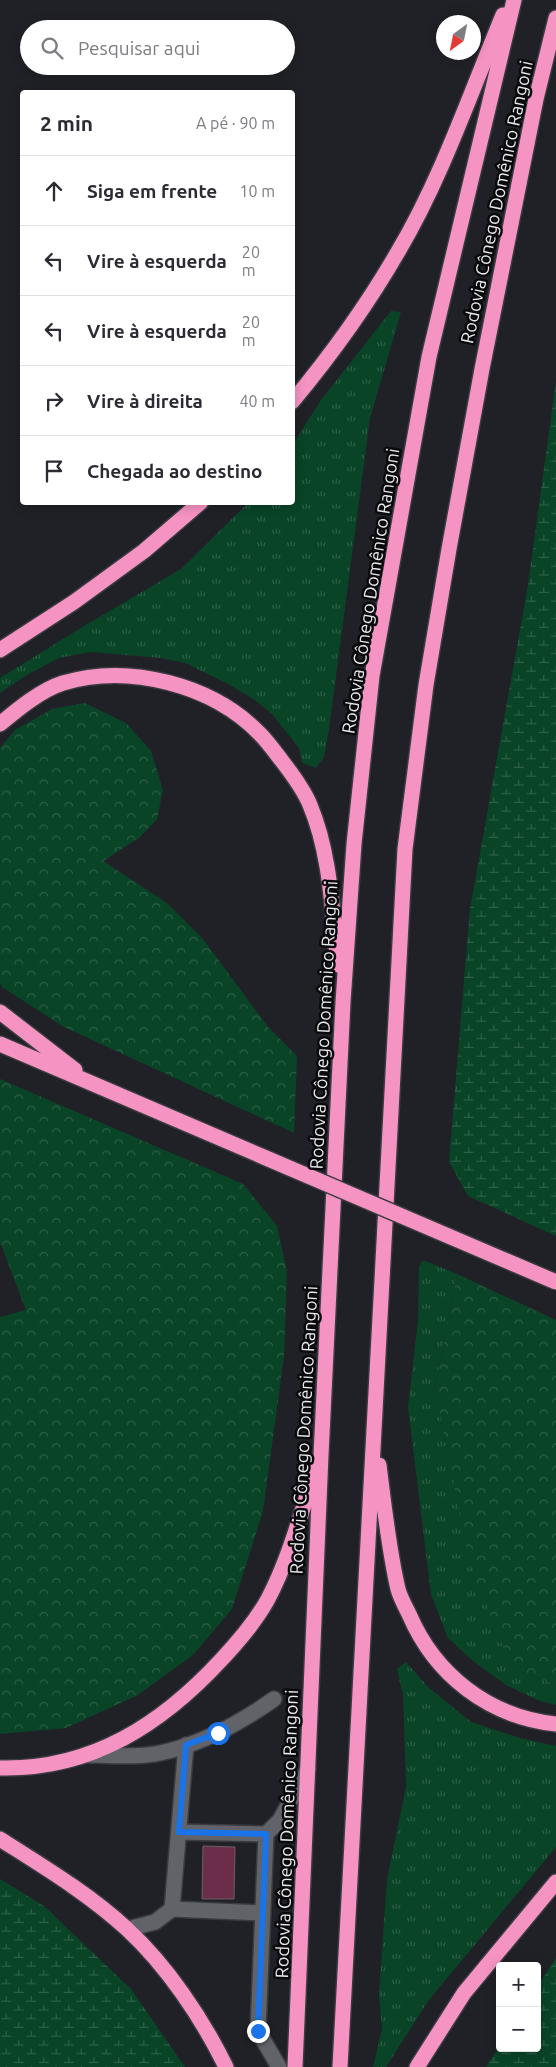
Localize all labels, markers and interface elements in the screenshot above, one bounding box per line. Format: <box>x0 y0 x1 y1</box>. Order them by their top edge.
north arrow <box>436 15 481 60</box>
search box <box>20 20 295 75</box>
icon: search <box>38 34 66 62</box>
text: Pesquisar aqui <box>78 37 200 59</box>
street label: Rodovia Cônego Domênico Rangoni <box>456 59 536 345</box>
text: 2 min <box>40 111 93 135</box>
text: A pé · 90 m <box>196 114 275 132</box>
icon: ahead <box>40 177 68 205</box>
text: Siga em frente <box>87 180 217 202</box>
text: 10 m <box>239 182 275 200</box>
text: 20 m <box>242 243 260 279</box>
icon: left <box>40 247 68 275</box>
text: Vire à esquerda <box>87 250 227 272</box>
text: 20 m <box>242 313 260 349</box>
icon: left <box>40 317 68 345</box>
text: Vire à esquerda <box>87 320 227 342</box>
icon: right <box>40 387 68 415</box>
text: Vire à direita <box>87 390 203 412</box>
text: 40 m <box>239 392 275 410</box>
street label: Rodovia Cônego Domênico Rangoni <box>338 447 402 735</box>
icon: arrive <box>40 457 68 485</box>
text: Chegada ao destino <box>87 460 263 482</box>
street label: Rodovia Cônego Domênico Rangoni <box>305 880 341 1170</box>
street label: Rodovia Cônego Domênico Rangoni <box>285 1285 321 1575</box>
street label: Rodovia Cônego Domênico Rangoni <box>271 1689 301 1979</box>
route start <box>207 1722 230 1745</box>
map controls <box>496 1962 541 2052</box>
button: + <box>496 1962 541 2007</box>
button: − <box>496 2007 541 2052</box>
route end <box>247 2020 270 2043</box>

